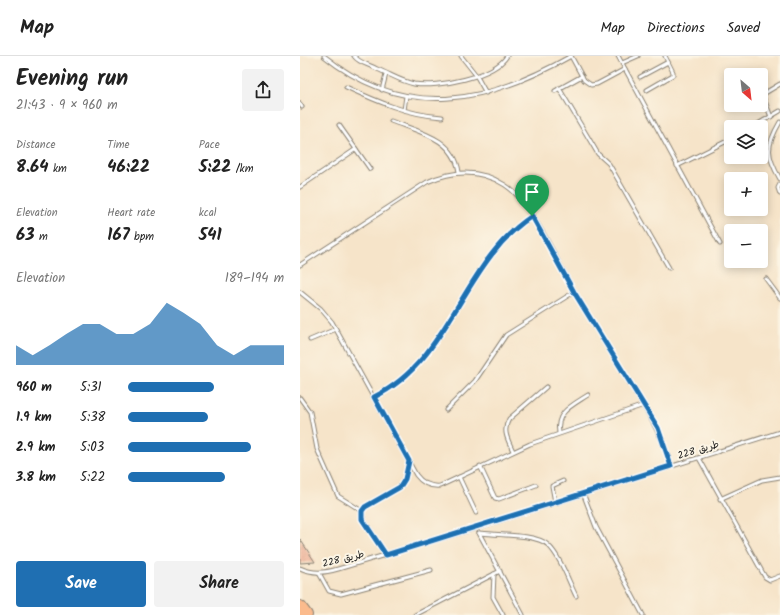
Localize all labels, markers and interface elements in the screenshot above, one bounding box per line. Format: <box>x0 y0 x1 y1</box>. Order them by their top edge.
text: Map <box>20 13 54 43</box>
text: Map <box>600 17 625 39</box>
text: Directions <box>647 17 705 39</box>
text: Saved <box>727 17 760 39</box>
text: Evening run <box>16 62 128 97</box>
north arrow <box>724 68 768 112</box>
map controls <box>724 68 768 268</box>
button: share <box>242 69 284 111</box>
text: 21:43 · 9 × 960 m <box>16 95 118 116</box>
button: layers <box>724 120 768 164</box>
text: Distance <box>16 136 56 154</box>
text: Time <box>107 136 130 154</box>
text: Pace <box>199 136 220 154</box>
text: 8.64 <box>16 154 49 181</box>
text: 46:22 <box>107 154 150 181</box>
text: 5:22 <box>199 154 231 181</box>
text: km <box>49 160 67 178</box>
text: /km <box>231 160 254 178</box>
button: + <box>724 172 768 216</box>
pin <box>515 175 549 216</box>
icon: arrive <box>521 181 543 203</box>
text: Elevation <box>16 204 58 222</box>
text: Heart rate <box>107 204 155 222</box>
text: kcal <box>199 204 217 222</box>
text: 63 <box>16 222 35 249</box>
text: 167 <box>107 222 130 249</box>
text: 541 <box>199 222 222 249</box>
button: − <box>724 224 768 268</box>
text: m <box>35 228 48 246</box>
text: bpm <box>130 228 154 246</box>
text: Elevation <box>16 268 65 289</box>
text: 189–194 m <box>225 268 284 289</box>
text: 960 m <box>16 377 52 398</box>
text: 5:31 <box>80 377 102 398</box>
text: 1.9 km <box>16 407 52 428</box>
text: 5:38 <box>80 407 105 428</box>
street label: طريق 228 <box>676 436 721 464</box>
text: 2.9 km <box>16 437 55 458</box>
text: 5:03 <box>80 437 104 458</box>
text: 3.8 km <box>16 467 56 488</box>
text: 5:22 <box>80 467 105 488</box>
street label: طريق 228 <box>321 546 366 572</box>
button: Save <box>16 561 146 607</box>
button: Share <box>154 561 284 607</box>

